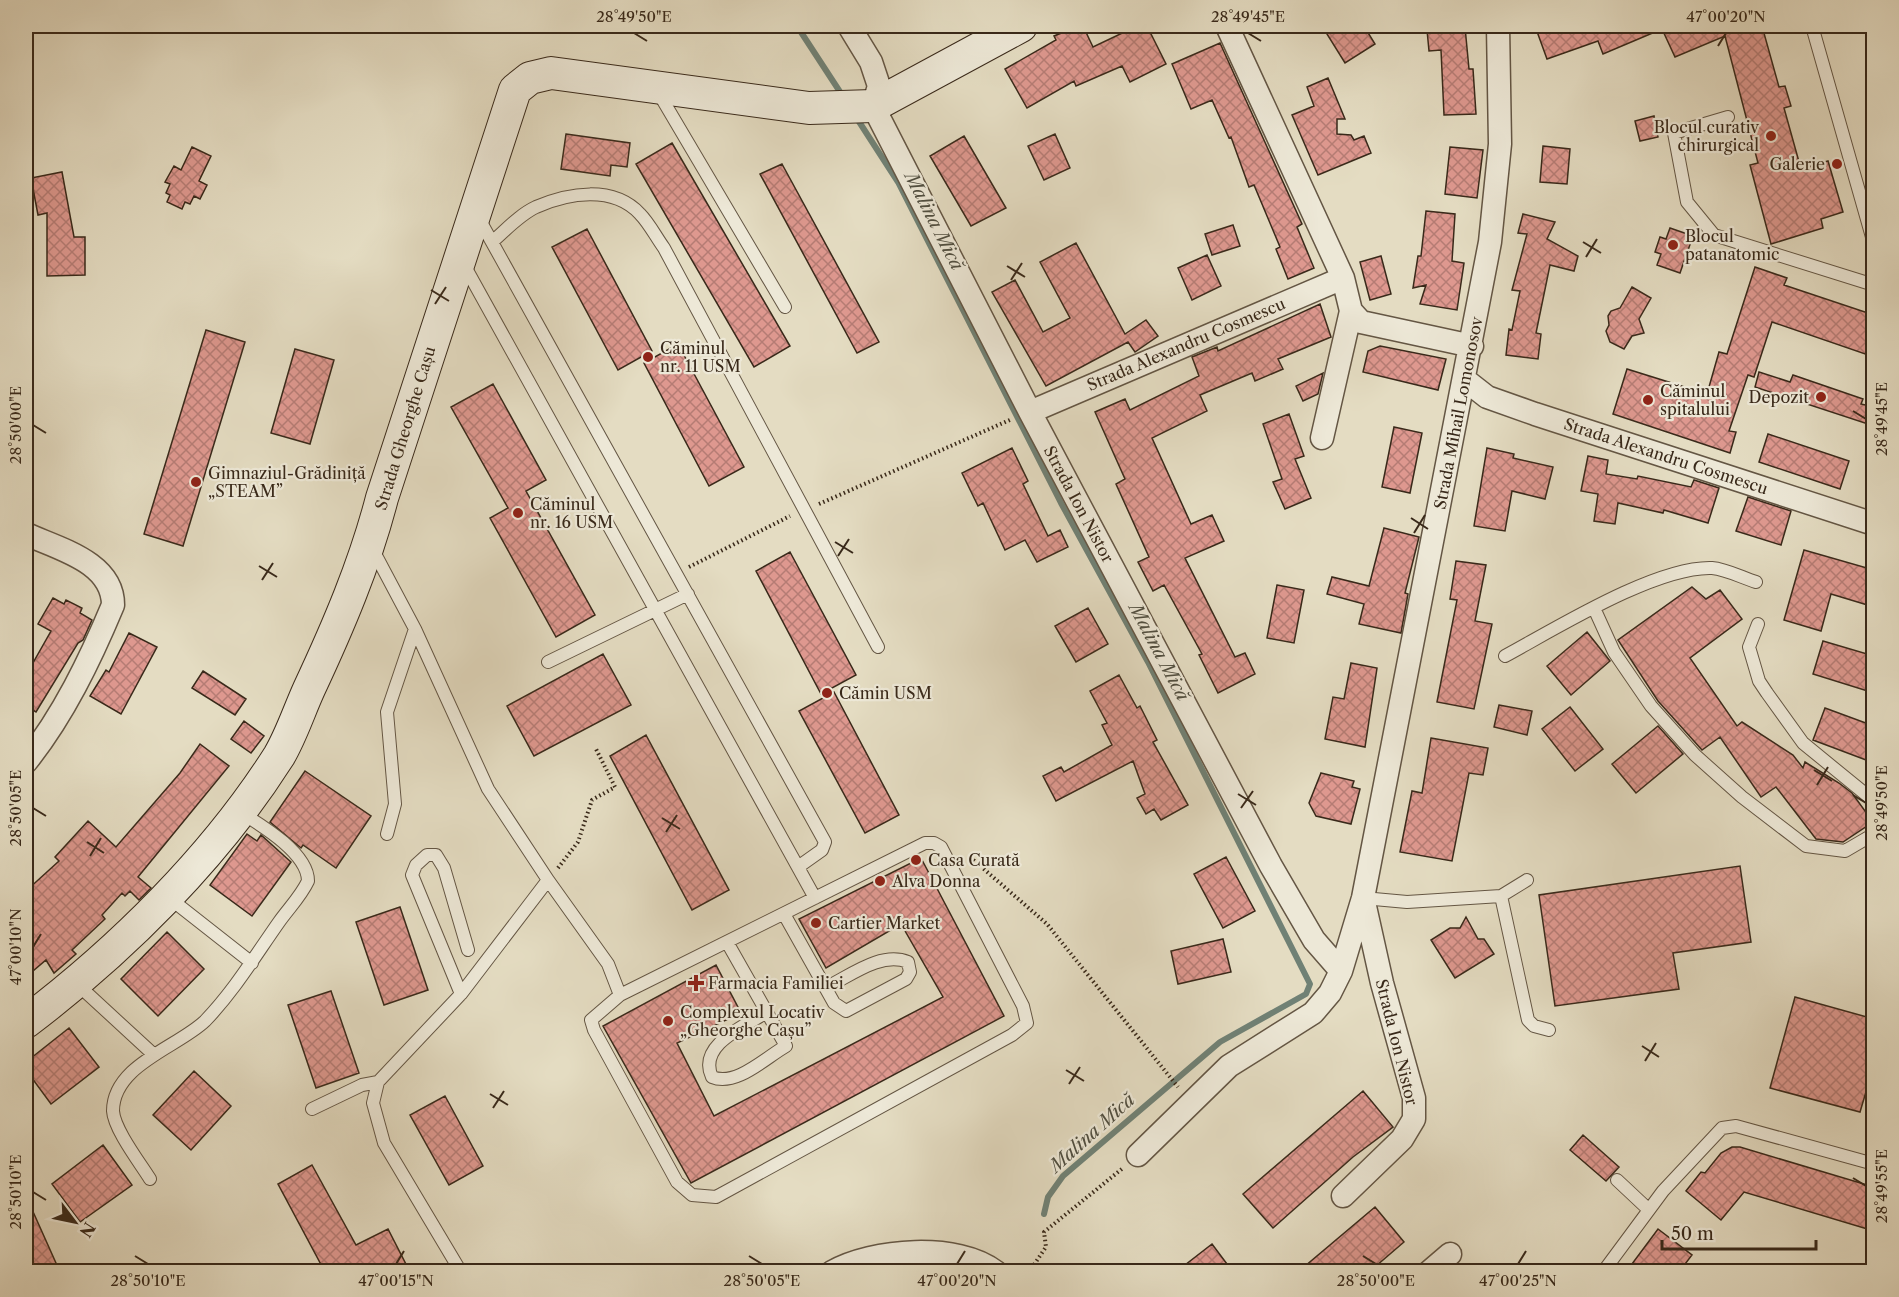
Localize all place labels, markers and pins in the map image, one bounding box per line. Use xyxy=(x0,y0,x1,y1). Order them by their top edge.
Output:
place label: Blocul curativ chirurgical xyxy=(1654,117,1759,155)
marker: Blocul curativ chirurgical xyxy=(1764,129,1778,143)
place label: Galerie xyxy=(1769,154,1825,174)
marker: Galerie xyxy=(1830,157,1844,171)
place label: Blocul patanatomic xyxy=(1685,226,1780,264)
marker: Blocul patanatomic xyxy=(1666,238,1680,252)
place label: Căminul nr. 11 USM xyxy=(660,338,741,376)
marker: Căminul nr. 11 USM xyxy=(641,350,655,364)
place label: Căminul spitalului xyxy=(1660,381,1730,419)
place label: Depozit xyxy=(1749,387,1809,407)
marker: Depozit xyxy=(1814,390,1828,404)
marker: Căminul spitalului xyxy=(1641,393,1655,407)
place label: Gimnaziul-Grădiniță „STEAM” xyxy=(208,463,366,501)
marker: Gimnaziul-Grădiniță „STEAM” xyxy=(189,475,203,489)
place label: Căminul nr. 16 USM xyxy=(530,494,613,532)
marker: Căminul nr. 16 USM xyxy=(511,506,525,520)
place label: Cămin USM xyxy=(839,683,932,703)
marker: Cămin USM xyxy=(820,686,834,700)
place label: Casa Curată xyxy=(928,850,1020,870)
marker: Casa Curată xyxy=(909,853,923,867)
place label: Alva Donna xyxy=(891,871,981,891)
marker: Alva Donna xyxy=(873,874,887,888)
place label: Cartier Market xyxy=(828,913,940,933)
marker: Cartier Market xyxy=(809,916,823,930)
place label: Farmacia Familiei xyxy=(708,973,844,993)
marker: Farmacia Familiei xyxy=(689,976,703,990)
place label: Complexul Locativ „Gheorghe Cașu” xyxy=(680,1002,825,1040)
marker: Complexul Locativ „Gheorghe Cașu” xyxy=(661,1014,675,1028)

